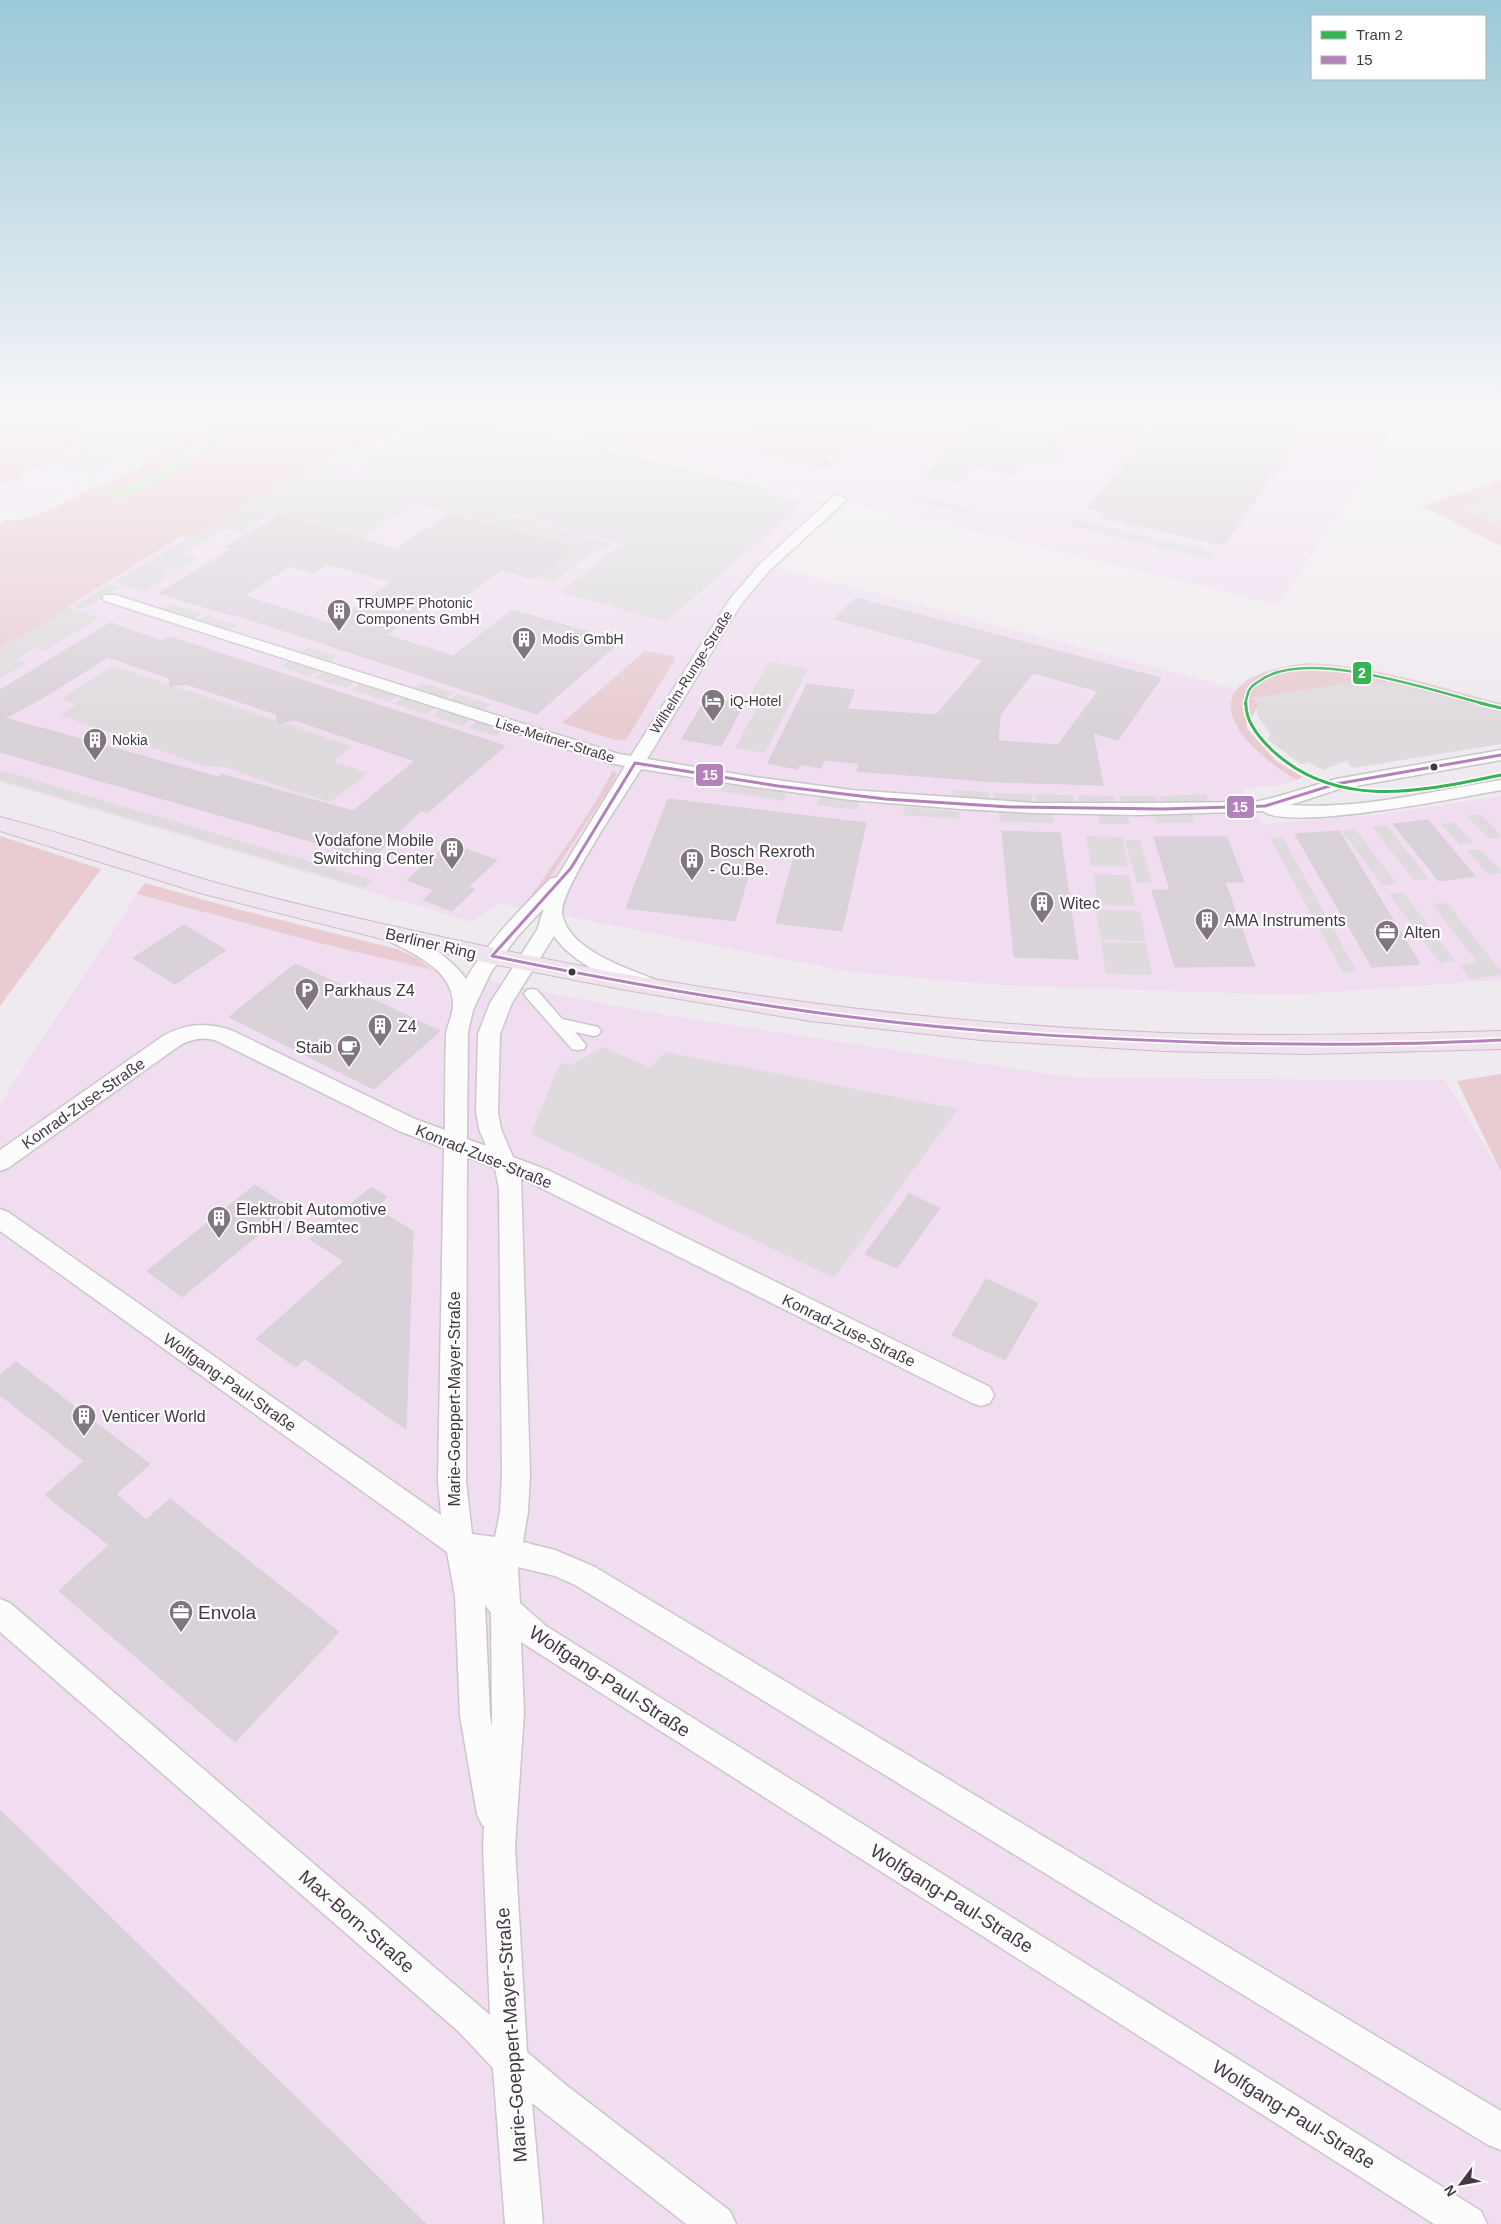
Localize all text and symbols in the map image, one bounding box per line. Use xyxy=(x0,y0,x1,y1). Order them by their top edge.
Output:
legend xyxy=(1311,15,1486,80)
text: Tram 2 xyxy=(1356,26,1403,43)
text: 15 xyxy=(1356,51,1373,68)
place label: TRUMPF Photonic Components GmbH xyxy=(356,595,480,627)
building icon: TRUMPF Photonic Components GmbH xyxy=(326,598,352,632)
street label: Wilhelm-Runge-Straße xyxy=(646,607,736,737)
building icon: Modis GmbH xyxy=(511,626,537,660)
place label: Modis GmbH xyxy=(542,631,624,647)
line badge: 2 xyxy=(1352,661,1372,685)
text: 2 xyxy=(1358,665,1366,681)
hotel icon: iQ-Hotel xyxy=(700,688,726,722)
place label: iQ-Hotel xyxy=(730,693,781,709)
street label: Lise-Meitner-Straße xyxy=(494,714,617,766)
building icon: Nokia xyxy=(82,727,108,761)
place label: Nokia xyxy=(112,732,148,748)
unlabelled marker xyxy=(1429,762,1439,772)
line badge: 15 xyxy=(695,763,724,787)
text: 15 xyxy=(702,767,718,783)
line badge: 15 xyxy=(1226,795,1255,819)
text: 15 xyxy=(1232,799,1248,815)
place label: Vodafone Mobile Switching Center xyxy=(313,832,435,867)
building icon: Vodafone Mobile Switching Center xyxy=(439,836,465,870)
place label: Bosch Rexroth - Cu.Be. xyxy=(710,843,815,878)
building icon: Bosch Rexroth - Cu.Be. xyxy=(679,847,705,881)
building icon: Witec xyxy=(1029,890,1055,924)
place label: Witec xyxy=(1060,895,1100,912)
building icon: AMA Instruments xyxy=(1194,907,1220,941)
place label: AMA Instruments xyxy=(1224,912,1346,929)
office icon: Alten xyxy=(1374,919,1400,953)
place label: Alten xyxy=(1404,924,1440,941)
street label: Berliner Ring xyxy=(384,925,478,962)
unlabelled marker xyxy=(567,967,577,977)
parking icon: Parkhaus Z4 xyxy=(294,977,320,1011)
place label: Parkhaus Z4 xyxy=(324,982,415,999)
building icon: Z4 xyxy=(367,1013,393,1047)
place label: Z4 xyxy=(398,1018,417,1035)
cafe icon: Staib xyxy=(336,1034,362,1068)
place label: Staib xyxy=(296,1039,332,1056)
street label: Konrad-Zuse-Straße xyxy=(19,1055,148,1152)
street label: Konrad-Zuse-Straße xyxy=(413,1121,555,1192)
place label: Elektrobit Automotive GmbH / Beamtec xyxy=(236,1201,386,1236)
building icon: Elektrobit Automotive GmbH / Beamtec xyxy=(206,1205,232,1239)
street label: Marie-Goeppert-Mayer-Straße xyxy=(446,1291,463,1507)
street label: Konrad-Zuse-Straße xyxy=(780,1291,918,1370)
street label: Wolfgang-Paul-Straße xyxy=(160,1330,299,1435)
building icon: Venticer World xyxy=(71,1403,97,1437)
place label: Venticer World xyxy=(102,1408,206,1425)
office icon: Envola xyxy=(168,1599,194,1633)
place label: Envola xyxy=(198,1602,257,1623)
street label: Wolfgang-Paul-Straße xyxy=(525,1622,694,1741)
street label: Wolfgang-Paul-Straße xyxy=(867,1840,1037,1957)
street label: Max-Born-Straße xyxy=(295,1866,419,1977)
street label: Marie-Goeppert-Mayer-Straße xyxy=(492,1907,531,2163)
street label: Wolfgang-Paul-Straße xyxy=(1209,2056,1379,2173)
north arrow xyxy=(1436,2159,1486,2209)
text: N xyxy=(1441,2182,1459,2199)

